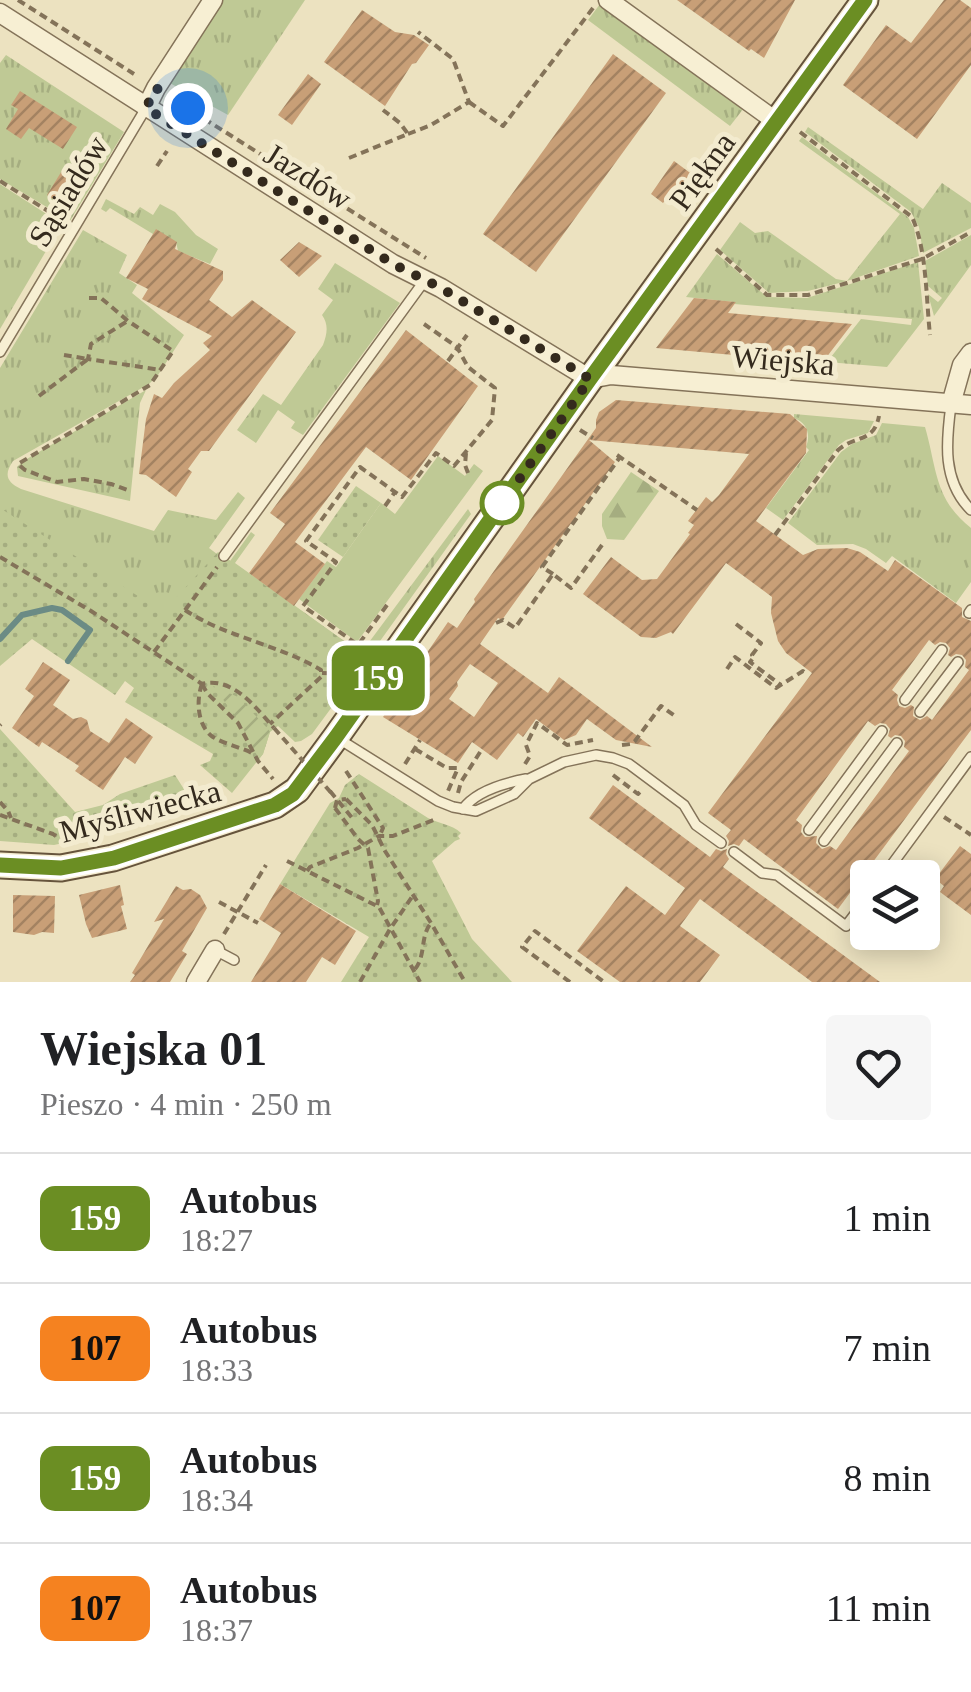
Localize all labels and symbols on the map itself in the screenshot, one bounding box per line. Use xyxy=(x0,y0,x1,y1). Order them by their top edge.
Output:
your location xyxy=(163,83,213,133)
street label: Piękna xyxy=(662,125,742,217)
street label: Sąsiadów xyxy=(21,129,115,253)
street label: Jazdów xyxy=(258,135,358,217)
street label: Wiejska xyxy=(730,338,836,382)
unlabelled marker xyxy=(481,482,523,524)
line badge: 159 xyxy=(320,646,436,710)
street label: Myśliwiecka xyxy=(56,772,224,850)

